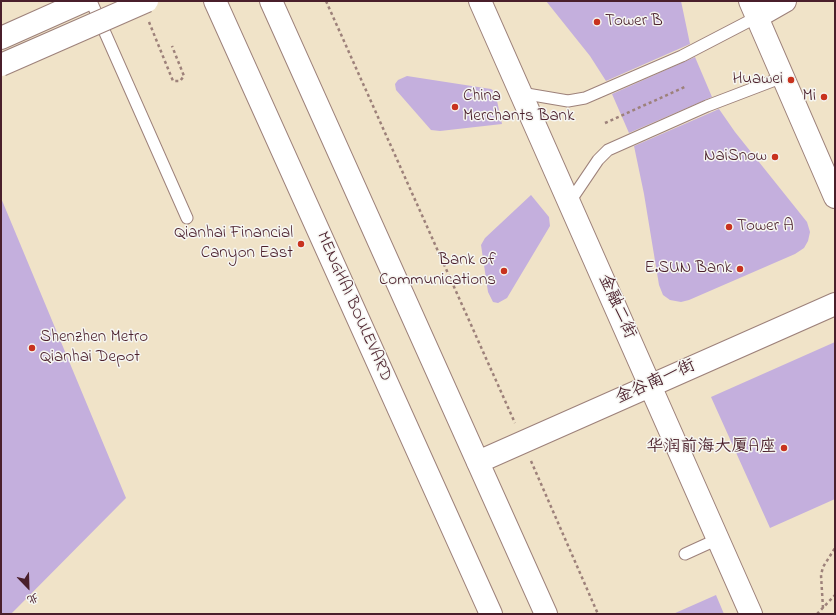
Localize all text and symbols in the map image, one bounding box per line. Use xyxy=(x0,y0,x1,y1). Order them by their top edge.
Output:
place label: Tower B xyxy=(605,12,663,32)
marker: Tower B xyxy=(592,17,602,27)
place label: Huawei xyxy=(732,70,783,90)
marker: Huawei xyxy=(786,75,796,85)
place label: China Merchants Bank xyxy=(463,87,574,127)
place label: Mi xyxy=(803,87,816,107)
marker: Mi xyxy=(819,92,829,102)
marker: China Merchants Bank xyxy=(450,102,460,112)
place label: NaiSnow xyxy=(704,147,767,167)
marker: NaiSnow xyxy=(770,152,780,162)
place label: Tower A xyxy=(737,217,794,237)
marker: Tower A xyxy=(724,222,734,232)
place label: Qianhai Financial Canyon East xyxy=(174,224,293,264)
street label: MENGHAI BOULEVARD xyxy=(311,229,395,385)
marker: Qianhai Financial Canyon East xyxy=(296,239,306,249)
place label: Bank of Communications xyxy=(379,251,496,291)
place label: E.SUN Bank xyxy=(644,259,732,279)
marker: E.SUN Bank xyxy=(735,264,745,274)
marker: Bank of Communications xyxy=(499,266,509,276)
street label: 金融二街 xyxy=(593,272,639,342)
place label: Shenzhen Metro Qianhai Depot xyxy=(40,328,148,368)
marker: Shenzhen Metro Qianhai Depot xyxy=(27,343,37,353)
street label: 金谷南一街 xyxy=(613,356,699,410)
place label: 华润前海大厦A座 xyxy=(647,438,776,458)
marker: 华润前海大厦A座 xyxy=(779,443,789,453)
north arrow xyxy=(8,567,48,607)
text: 北 xyxy=(25,589,41,608)

